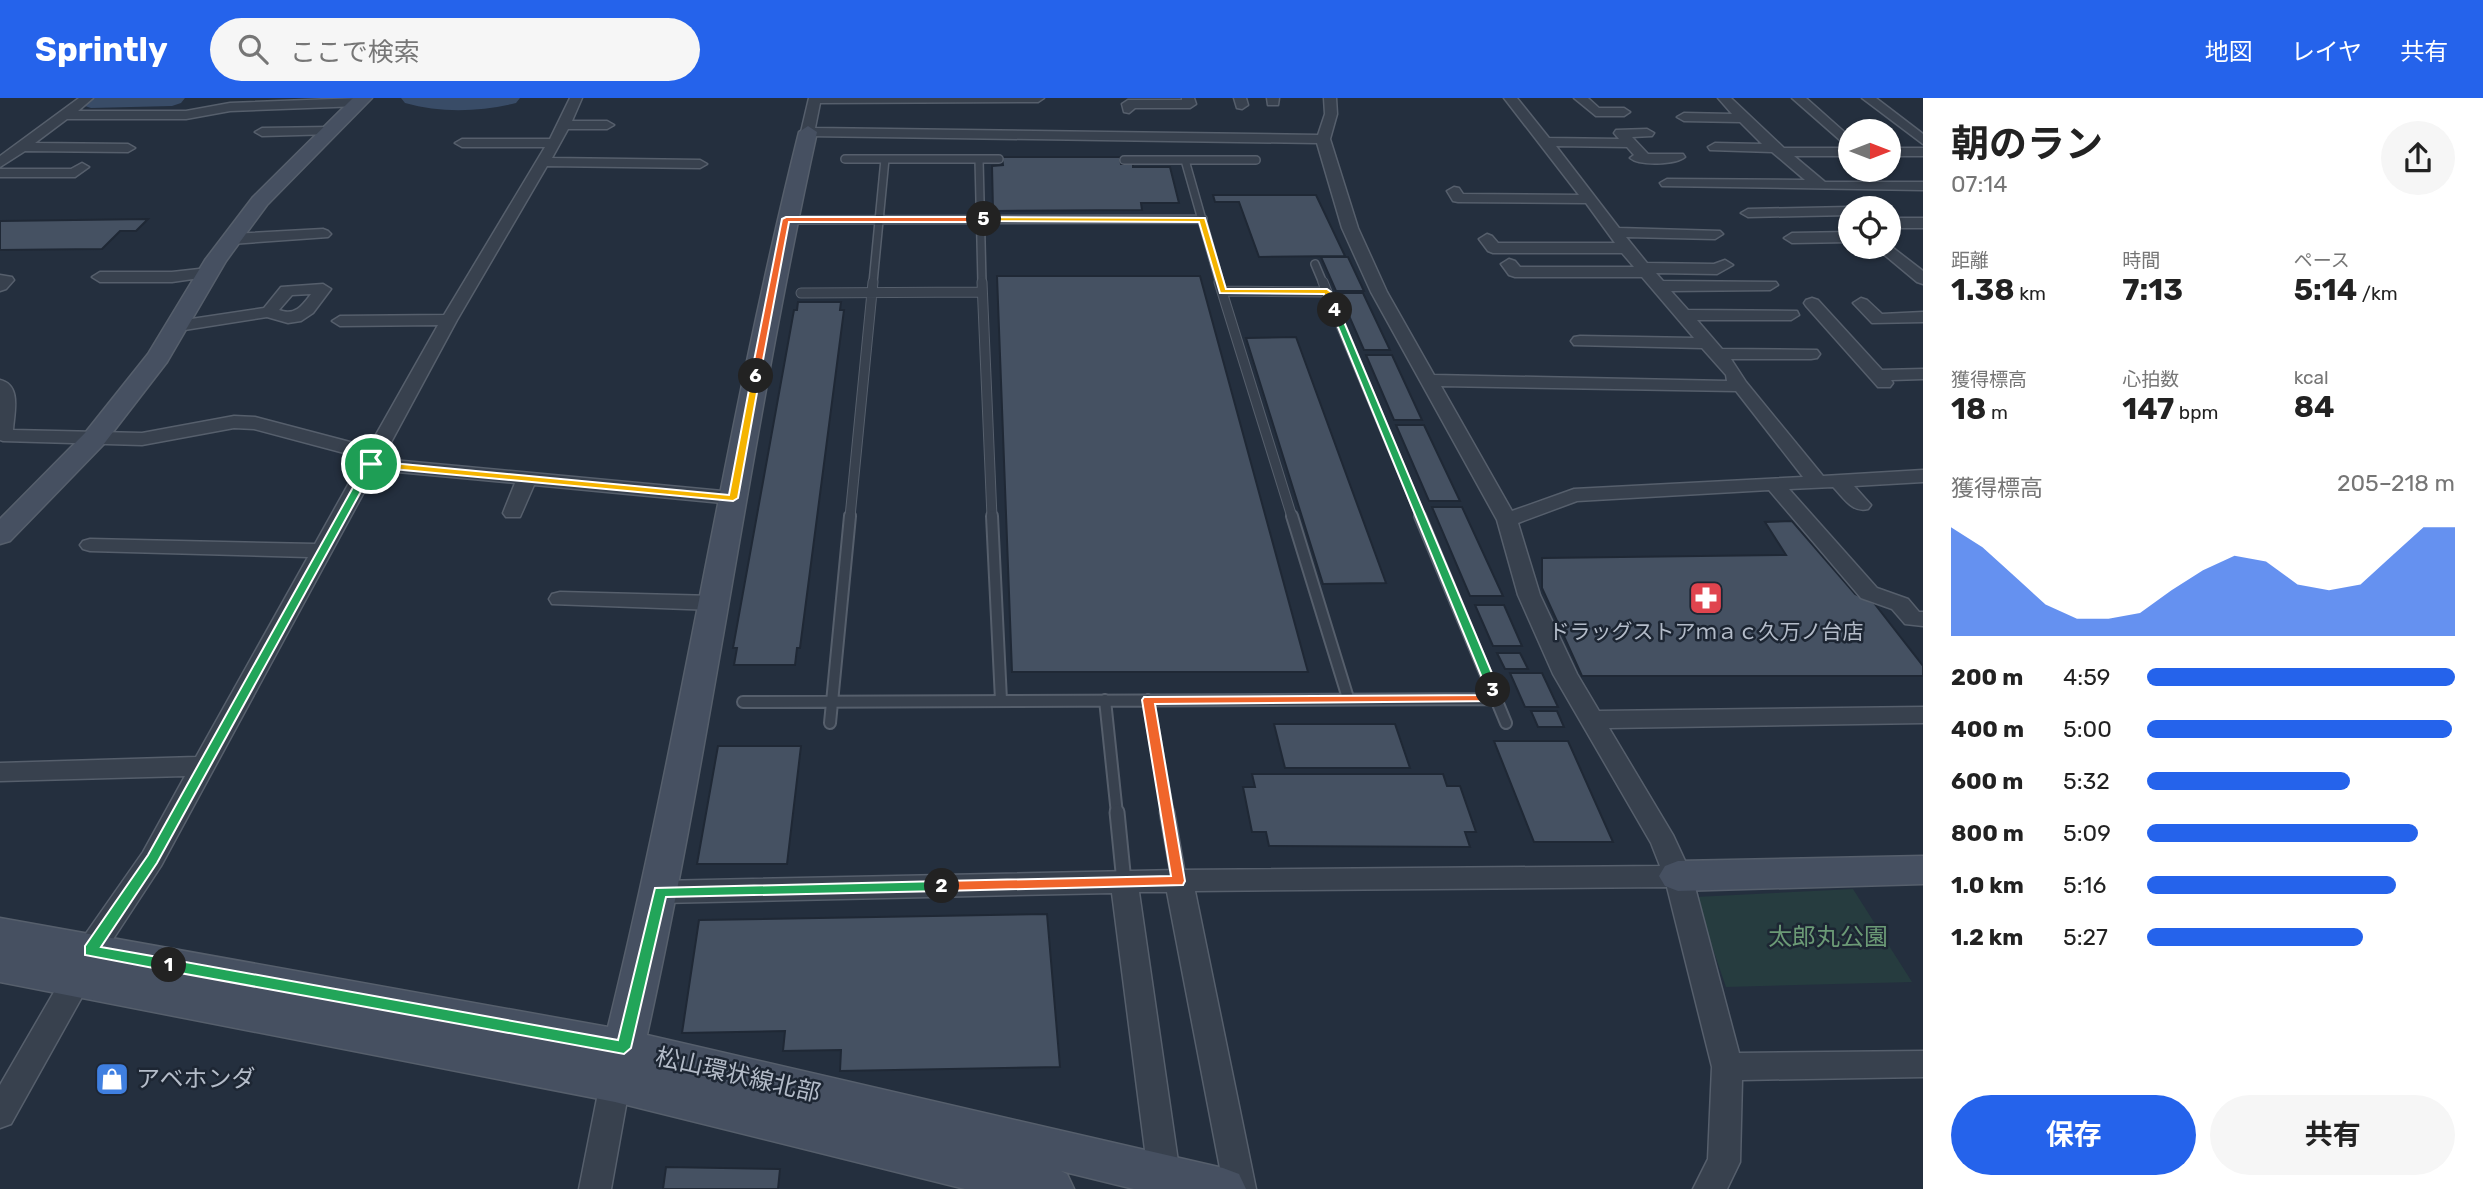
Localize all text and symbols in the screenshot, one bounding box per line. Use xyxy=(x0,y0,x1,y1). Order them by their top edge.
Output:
search box xyxy=(210,18,700,81)
text: Sprintly xyxy=(35,30,168,69)
icon: search xyxy=(234,30,272,68)
text: ここで検索 xyxy=(290,37,420,68)
text: 地図 xyxy=(2205,38,2253,66)
text: レイヤ xyxy=(2291,38,2362,66)
text: 共有 xyxy=(2400,38,2448,66)
north arrow xyxy=(1838,119,1900,182)
map controls xyxy=(1838,119,1901,259)
text: 朝のラン xyxy=(1951,121,2103,167)
button: share xyxy=(2381,121,2455,195)
text: 07:14 xyxy=(1951,170,2007,198)
button: locate xyxy=(1838,196,1901,259)
pin: 5 xyxy=(967,202,1002,236)
text: 5 xyxy=(977,207,990,230)
text: 距離 xyxy=(1951,249,1989,272)
text: 時間 xyxy=(2122,249,2160,272)
text: ペース xyxy=(2294,249,2350,272)
text: 1.38 xyxy=(1951,272,2015,308)
text: 7:13 xyxy=(2122,272,2183,308)
text: 5:14 xyxy=(2294,272,2357,308)
text: km xyxy=(2015,282,2046,305)
text: /km xyxy=(2357,282,2398,305)
pin: 4 xyxy=(1318,292,1352,328)
text: 4 xyxy=(1328,298,1341,321)
pin: 6 xyxy=(738,358,774,394)
text: 6 xyxy=(749,364,762,387)
text: kcal xyxy=(2294,366,2329,389)
text: 獲得標高 xyxy=(1951,368,2027,391)
text: 心拍数 xyxy=(2122,368,2179,391)
text: 84 xyxy=(2294,389,2334,425)
text: 18 xyxy=(1951,391,1986,427)
text: 147 xyxy=(2122,391,2174,427)
text: m xyxy=(1986,401,2008,424)
text: bpm xyxy=(2174,401,2218,424)
pin xyxy=(341,434,401,494)
icon: arrive xyxy=(352,445,390,483)
text: 205–218 m xyxy=(2337,469,2455,497)
text: 獲得標高 xyxy=(1951,474,2043,502)
pharmacy icon: ドラッグストアｍａｃ久万ノ台店 xyxy=(1687,579,1725,617)
place label: ドラッグストアｍａｃ久万ノ台店 xyxy=(1549,619,1864,644)
text: 200 m xyxy=(1951,663,2023,691)
text: 4:59 xyxy=(2063,663,2110,691)
pin: 3 xyxy=(1476,672,1510,708)
text: 3 xyxy=(1486,678,1499,701)
text: 400 m xyxy=(1951,715,2024,743)
text: 5:00 xyxy=(2063,715,2112,743)
text: 600 m xyxy=(1951,767,2023,795)
text: 5:32 xyxy=(2063,767,2110,795)
text: 800 m xyxy=(1951,819,2024,847)
text: 5:09 xyxy=(2063,819,2111,847)
pin: 2 xyxy=(925,868,960,904)
text: 1.0 km xyxy=(1951,871,2024,899)
text: 5:16 xyxy=(2063,871,2106,899)
text: 2 xyxy=(935,874,948,897)
park label: 太郎丸公園 xyxy=(1768,923,1888,951)
text: 1.2 km xyxy=(1951,923,2023,951)
text: 5:27 xyxy=(2063,923,2108,951)
pin: 1 xyxy=(152,948,186,982)
text: 1 xyxy=(164,953,173,976)
street label: 松山環状線北部 xyxy=(653,1042,823,1108)
shop icon: アベホンダ xyxy=(93,1060,131,1098)
place label: アベホンダ xyxy=(136,1065,256,1093)
button: 保存 xyxy=(1951,1095,2196,1175)
button: 共有 xyxy=(2210,1095,2455,1175)

